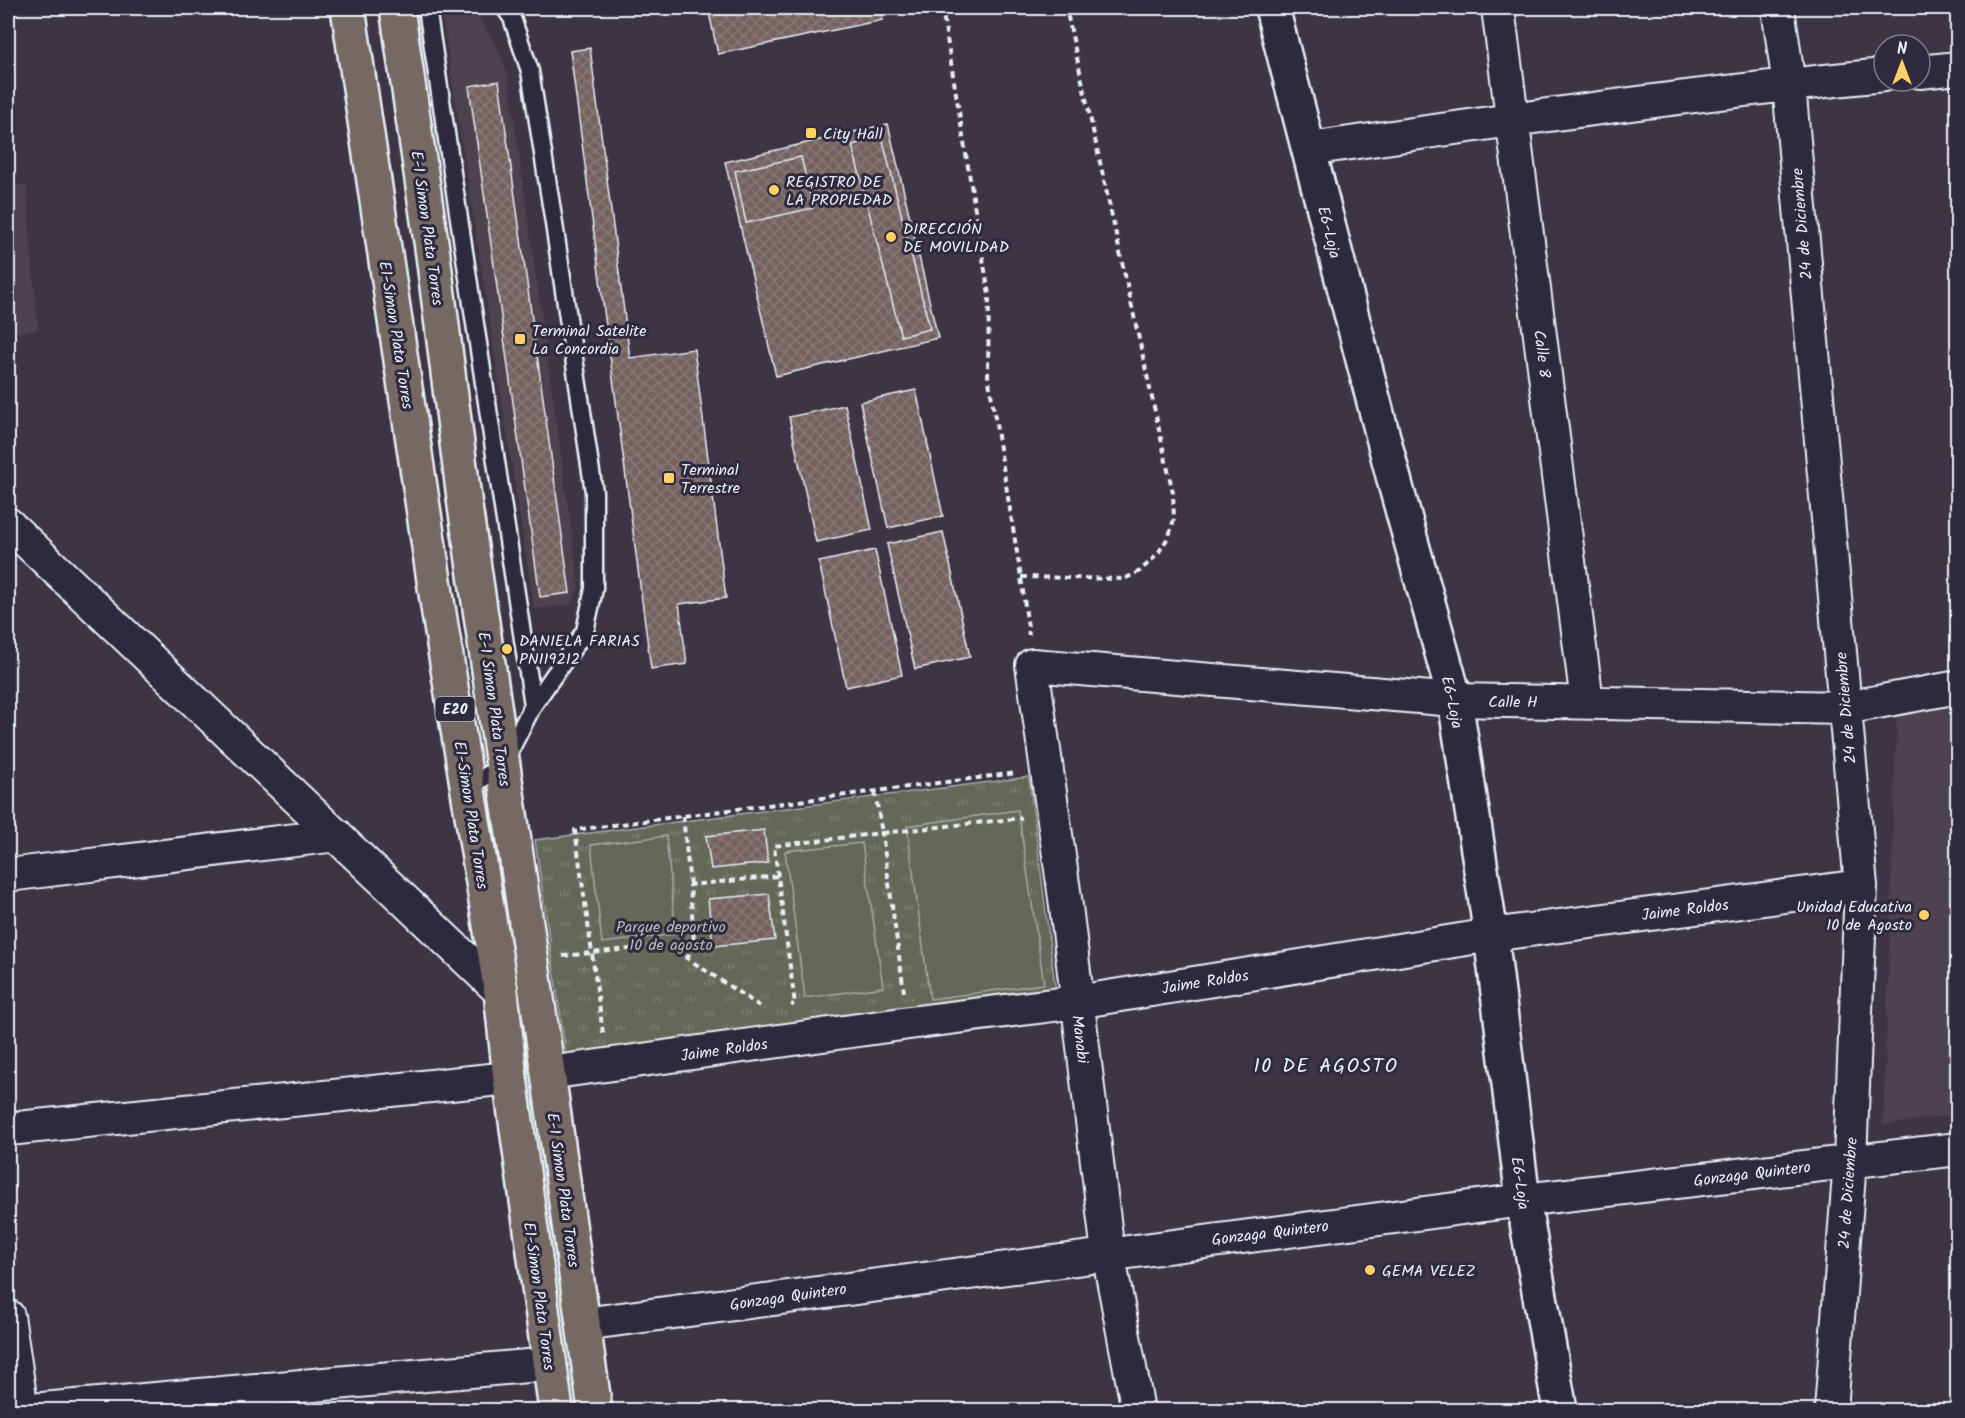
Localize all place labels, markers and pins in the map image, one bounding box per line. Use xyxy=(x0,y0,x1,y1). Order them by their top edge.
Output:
place label: City Hall xyxy=(823,122,883,147)
marker: City Hall xyxy=(804,126,818,140)
place label: REGISTRO DE LA PROPIEDAD xyxy=(786,170,892,213)
marker: REGISTRO DE LA PROPIEDAD xyxy=(767,183,781,197)
place label: DIRECCIÓN DE MOVILIDAD xyxy=(903,217,1009,260)
marker: DIRECCIÓN DE MOVILIDAD xyxy=(884,230,898,244)
place label: Terminal Satelite La Concordia xyxy=(532,319,646,362)
marker: Terminal Satelite La Concordia xyxy=(513,332,527,346)
place label: Terminal Terrestre xyxy=(681,458,740,501)
marker: Terminal Terrestre xyxy=(662,471,676,485)
place label: DANIELA FARIAS PN119212 xyxy=(519,629,640,672)
marker: DANIELA FARIAS PN119212 xyxy=(500,642,514,656)
place label: Unidad Educativa 10 de Agosto xyxy=(1796,895,1912,938)
marker: Unidad Educativa 10 de Agosto xyxy=(1917,908,1931,922)
place label: GEMA VELEZ xyxy=(1382,1259,1476,1284)
marker: GEMA VELEZ xyxy=(1363,1263,1377,1277)

